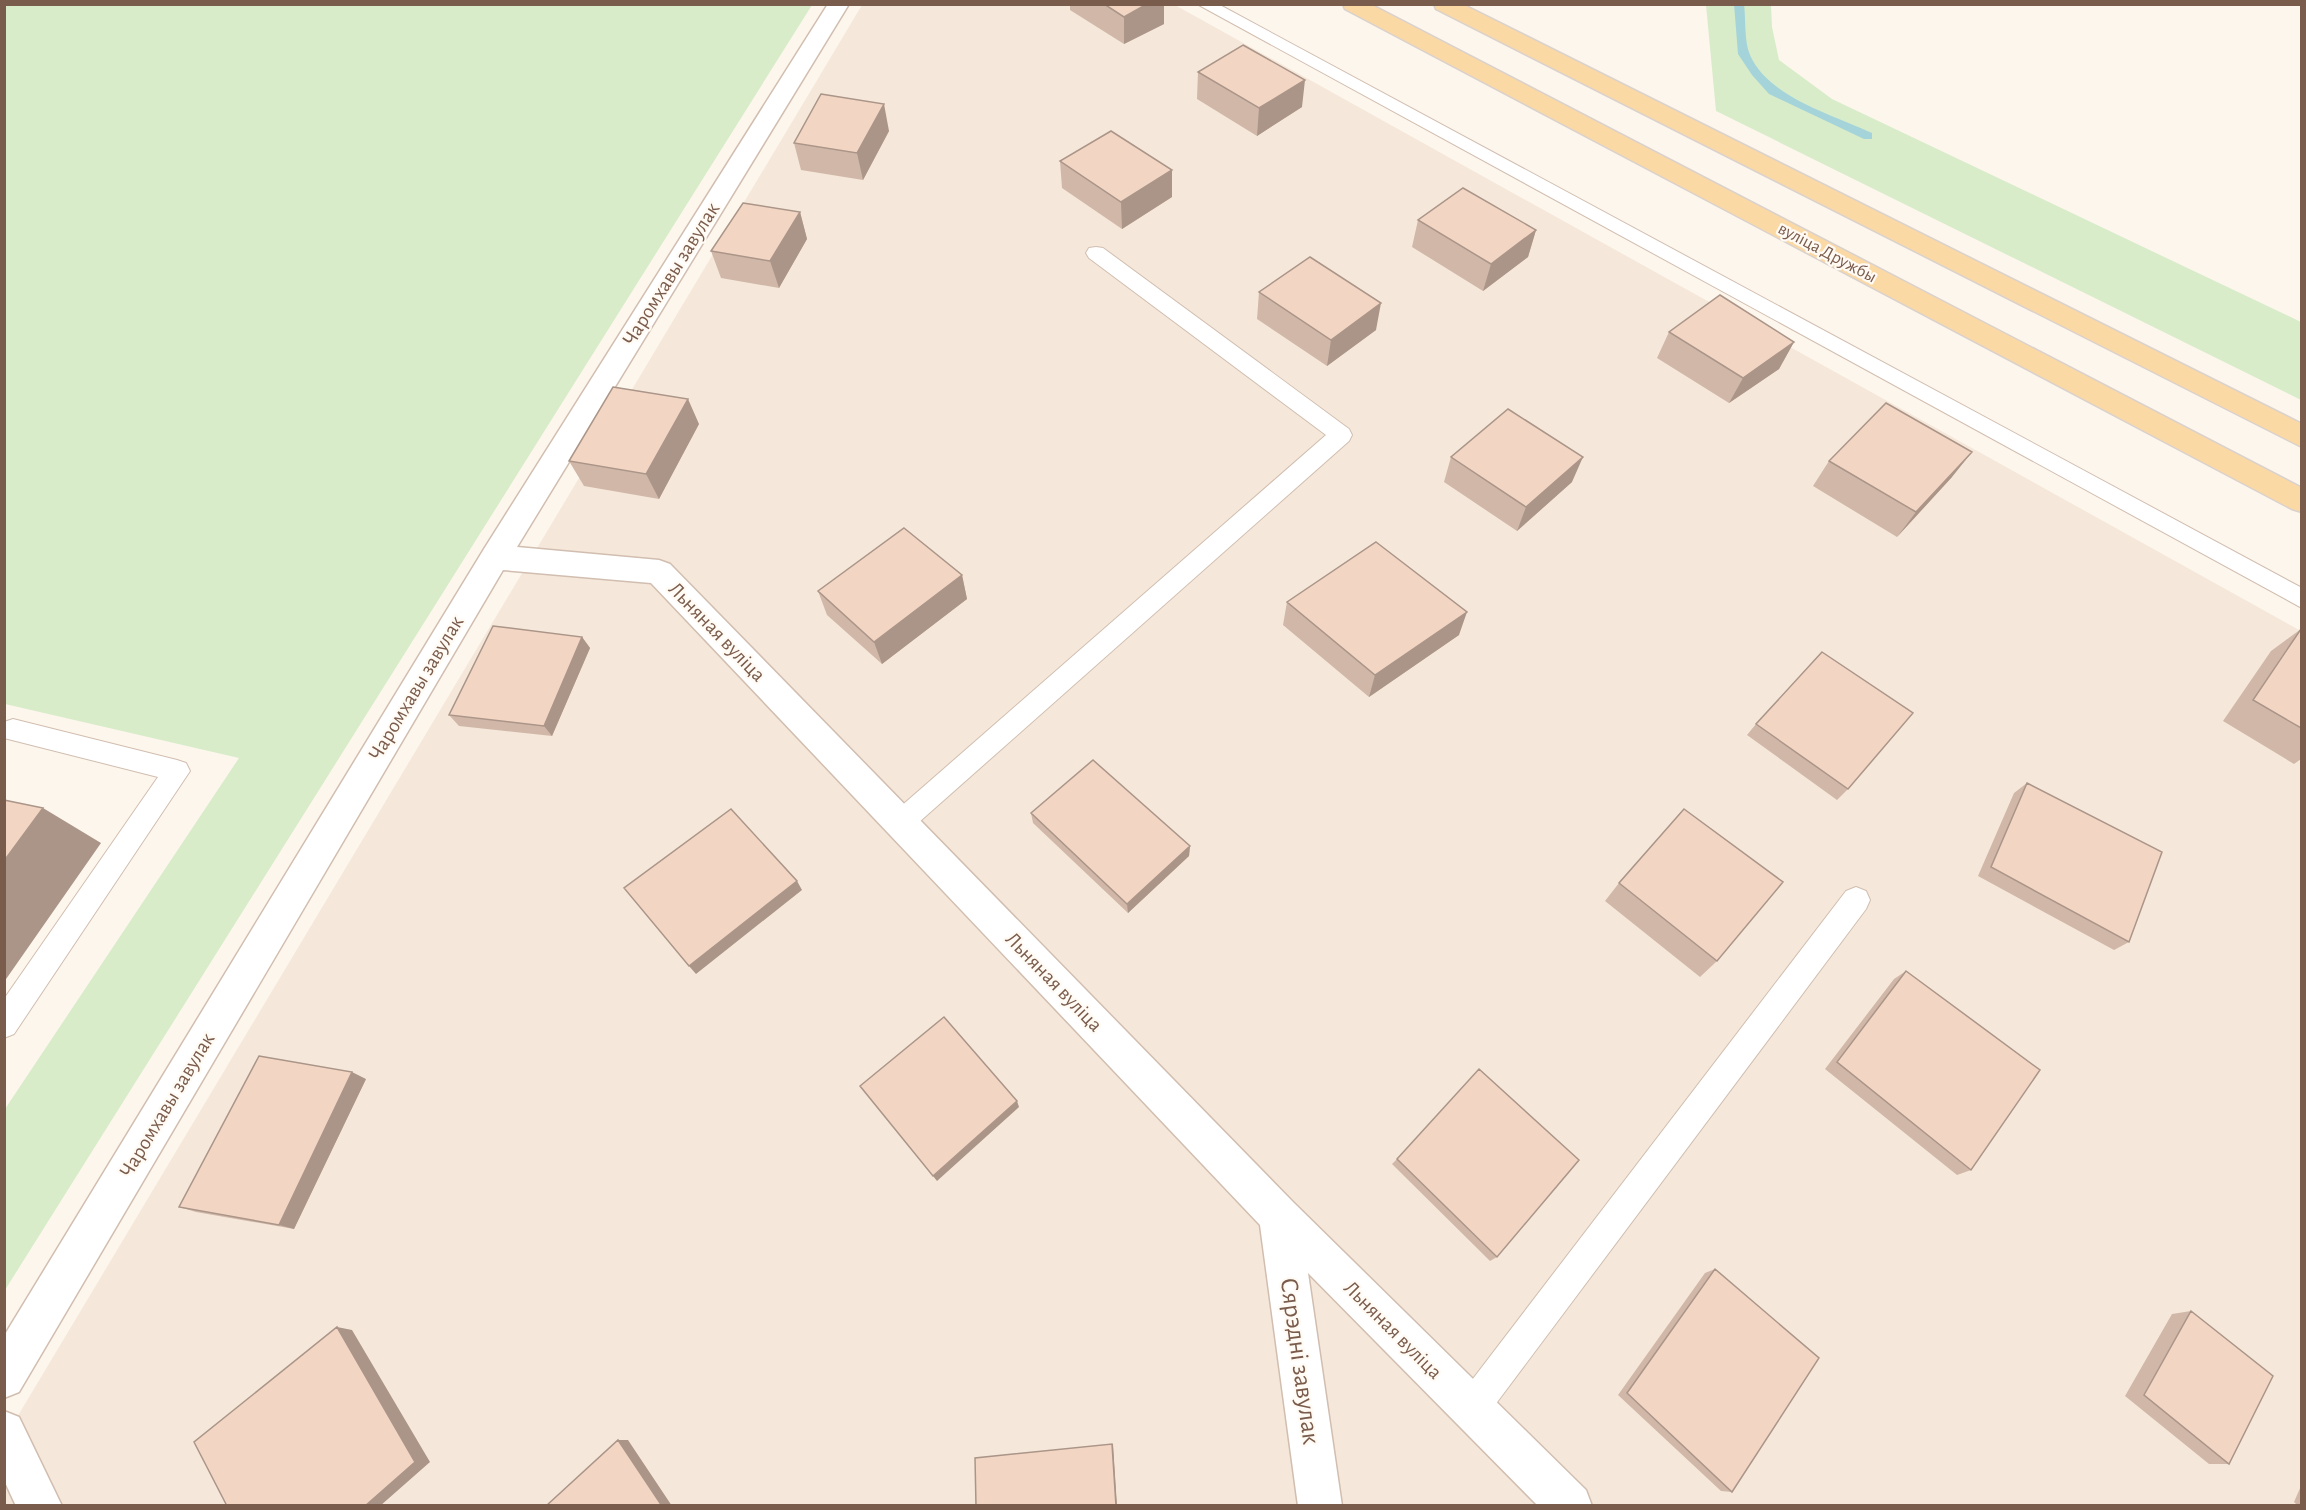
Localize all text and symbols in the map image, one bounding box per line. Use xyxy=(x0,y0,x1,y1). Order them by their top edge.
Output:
street label: Чаромхавы завулак xyxy=(619,199,724,349)
street label: вуліца Дружбы xyxy=(1775,219,1880,286)
street label: Льняная вуліца xyxy=(665,578,770,686)
street label: Чаромхавы завулак xyxy=(365,612,467,764)
street label: Льняная вуліца xyxy=(1002,928,1107,1036)
street label: Чаромхавы завулак xyxy=(116,1029,218,1181)
street label: Сярэдні завулак xyxy=(1275,1276,1325,1446)
street label: Льняная вуліца xyxy=(1340,1277,1446,1383)

